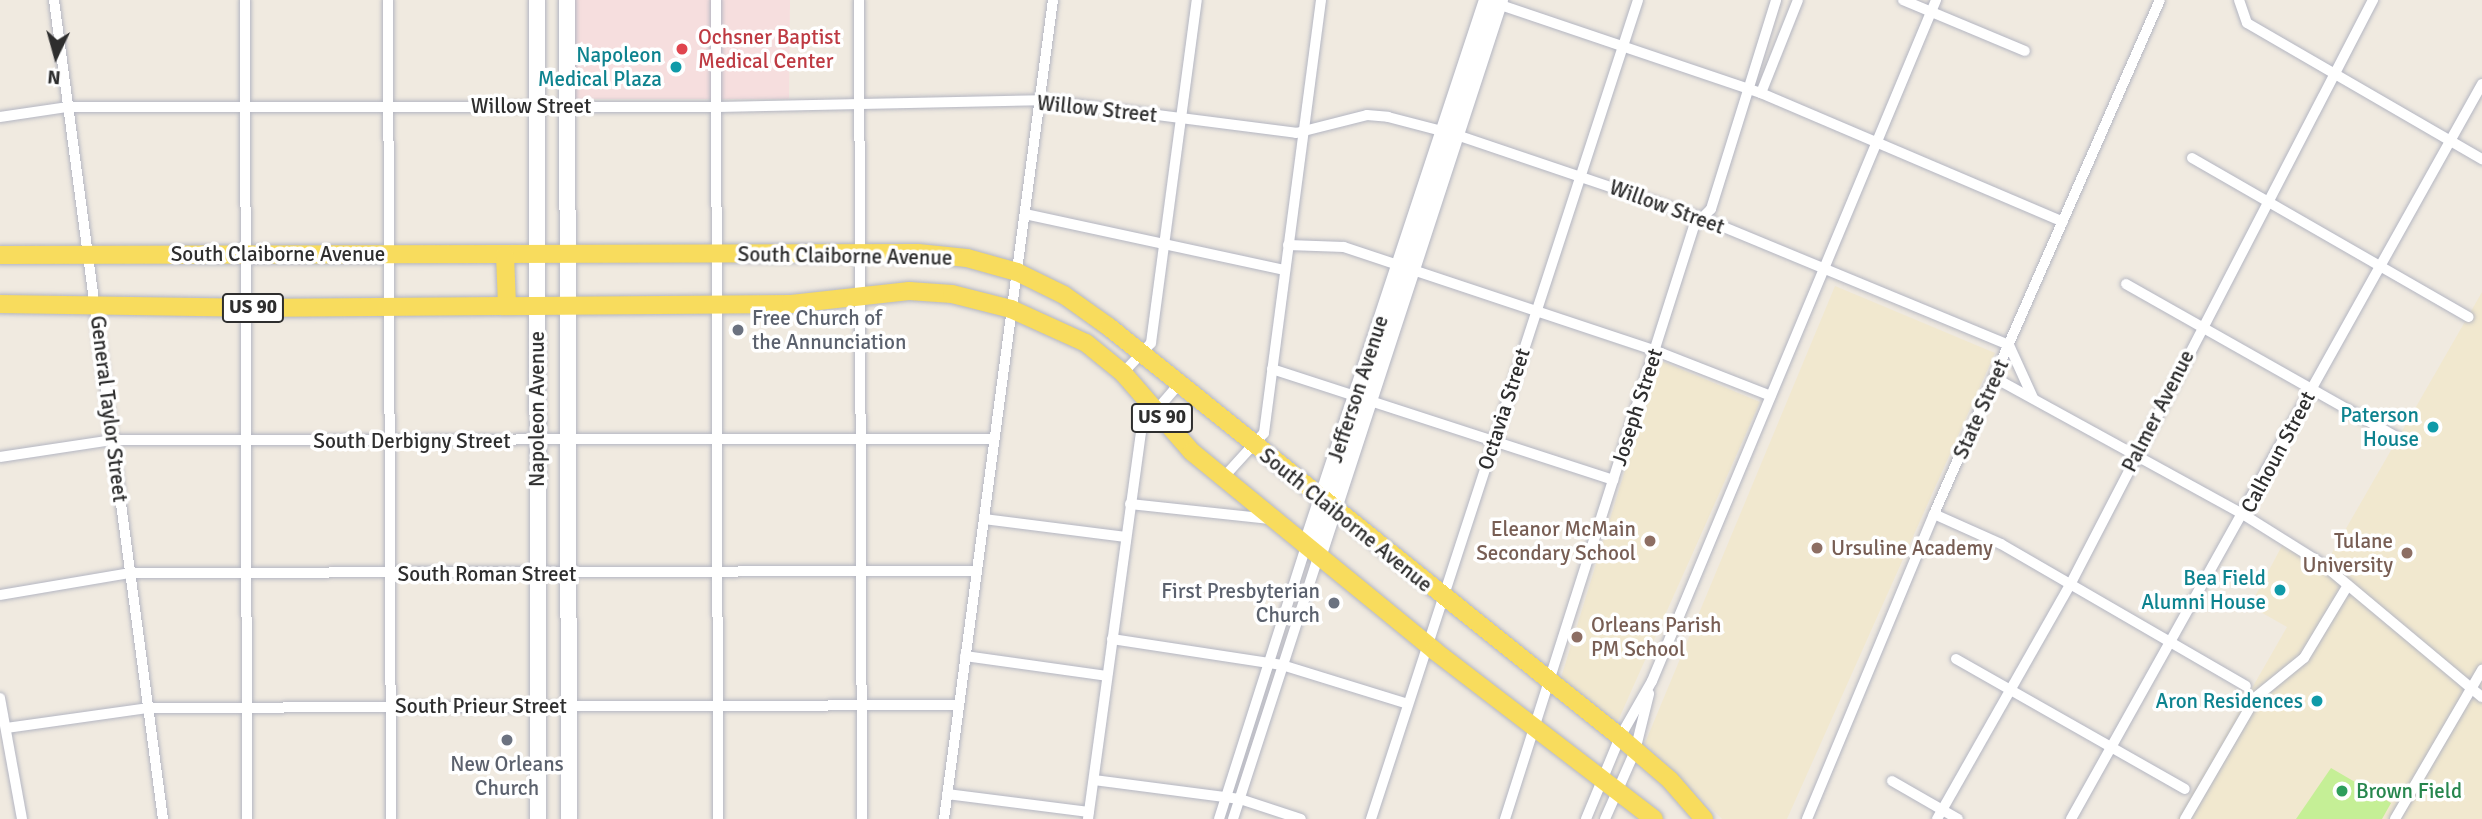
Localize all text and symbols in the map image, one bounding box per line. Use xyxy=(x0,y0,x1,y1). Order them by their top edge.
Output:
north arrow xyxy=(21,21,91,91)
place label: Ochsner Baptist Medical Center xyxy=(698,24,841,74)
marker: Ochsner Baptist Medical Center xyxy=(672,39,692,59)
place label: Napoleon Medical Plaza xyxy=(538,42,662,92)
marker: Napoleon Medical Plaza xyxy=(668,59,684,75)
text: N xyxy=(47,64,62,89)
street label: Willow Street xyxy=(1036,90,1158,128)
street label: Willow Street xyxy=(471,93,591,119)
street label: Willow Street xyxy=(1606,175,1728,239)
street label: South Claiborne Avenue xyxy=(171,241,385,267)
street label: South Claiborne Avenue xyxy=(737,242,953,270)
road number: US 90 xyxy=(222,292,284,324)
place label: Free Church of the Annunciation xyxy=(752,305,906,355)
street label: Jefferson Avenue xyxy=(1322,312,1394,466)
street label: General Taylor Street xyxy=(85,314,133,504)
marker: Free Church of the Annunciation xyxy=(730,322,746,338)
street label: Napoleon Avenue xyxy=(524,331,550,487)
street label: Octavia Street xyxy=(1472,345,1536,473)
street label: Joseph Street xyxy=(1606,345,1668,469)
street label: Palmer Avenue xyxy=(2116,346,2200,476)
street label: State Street xyxy=(1948,355,2014,463)
street label: Calhoun Street xyxy=(2235,387,2321,517)
road number: US 90 xyxy=(1130,402,1194,434)
place label: Paterson House xyxy=(2340,402,2419,452)
marker: Paterson House xyxy=(2425,419,2441,435)
street label: South Derbigny Street xyxy=(313,428,511,454)
street label: South Claiborne Avenue xyxy=(1255,443,1437,597)
place label: Eleanor McMain Secondary School xyxy=(1476,516,1636,566)
place label: Tulane University xyxy=(2302,528,2393,578)
marker: Eleanor McMain Secondary School xyxy=(1642,533,1658,549)
place label: Ursuline Academy xyxy=(1831,535,1993,561)
marker: Ursuline Academy xyxy=(1809,540,1825,556)
marker: Tulane University xyxy=(2399,545,2415,561)
street label: South Roman Street xyxy=(398,561,576,587)
place label: Bea Field Alumni House xyxy=(2141,565,2266,615)
place label: First Presbyterian Church xyxy=(1161,578,1320,628)
marker: Bea Field Alumni House xyxy=(2272,582,2288,598)
marker: First Presbyterian Church xyxy=(1326,595,1342,611)
place label: Orleans Parish PM School xyxy=(1591,612,1721,662)
marker: Orleans Parish PM School xyxy=(1569,629,1585,645)
place label: Aron Residences xyxy=(2156,688,2303,714)
street label: South Prieur Street xyxy=(395,693,567,719)
marker: Aron Residences xyxy=(2309,693,2325,709)
marker: New Orleans Church xyxy=(499,732,515,748)
place label: New Orleans Church xyxy=(450,751,564,801)
place label: Brown Field xyxy=(2356,778,2462,804)
marker: Brown Field xyxy=(2334,783,2350,799)

